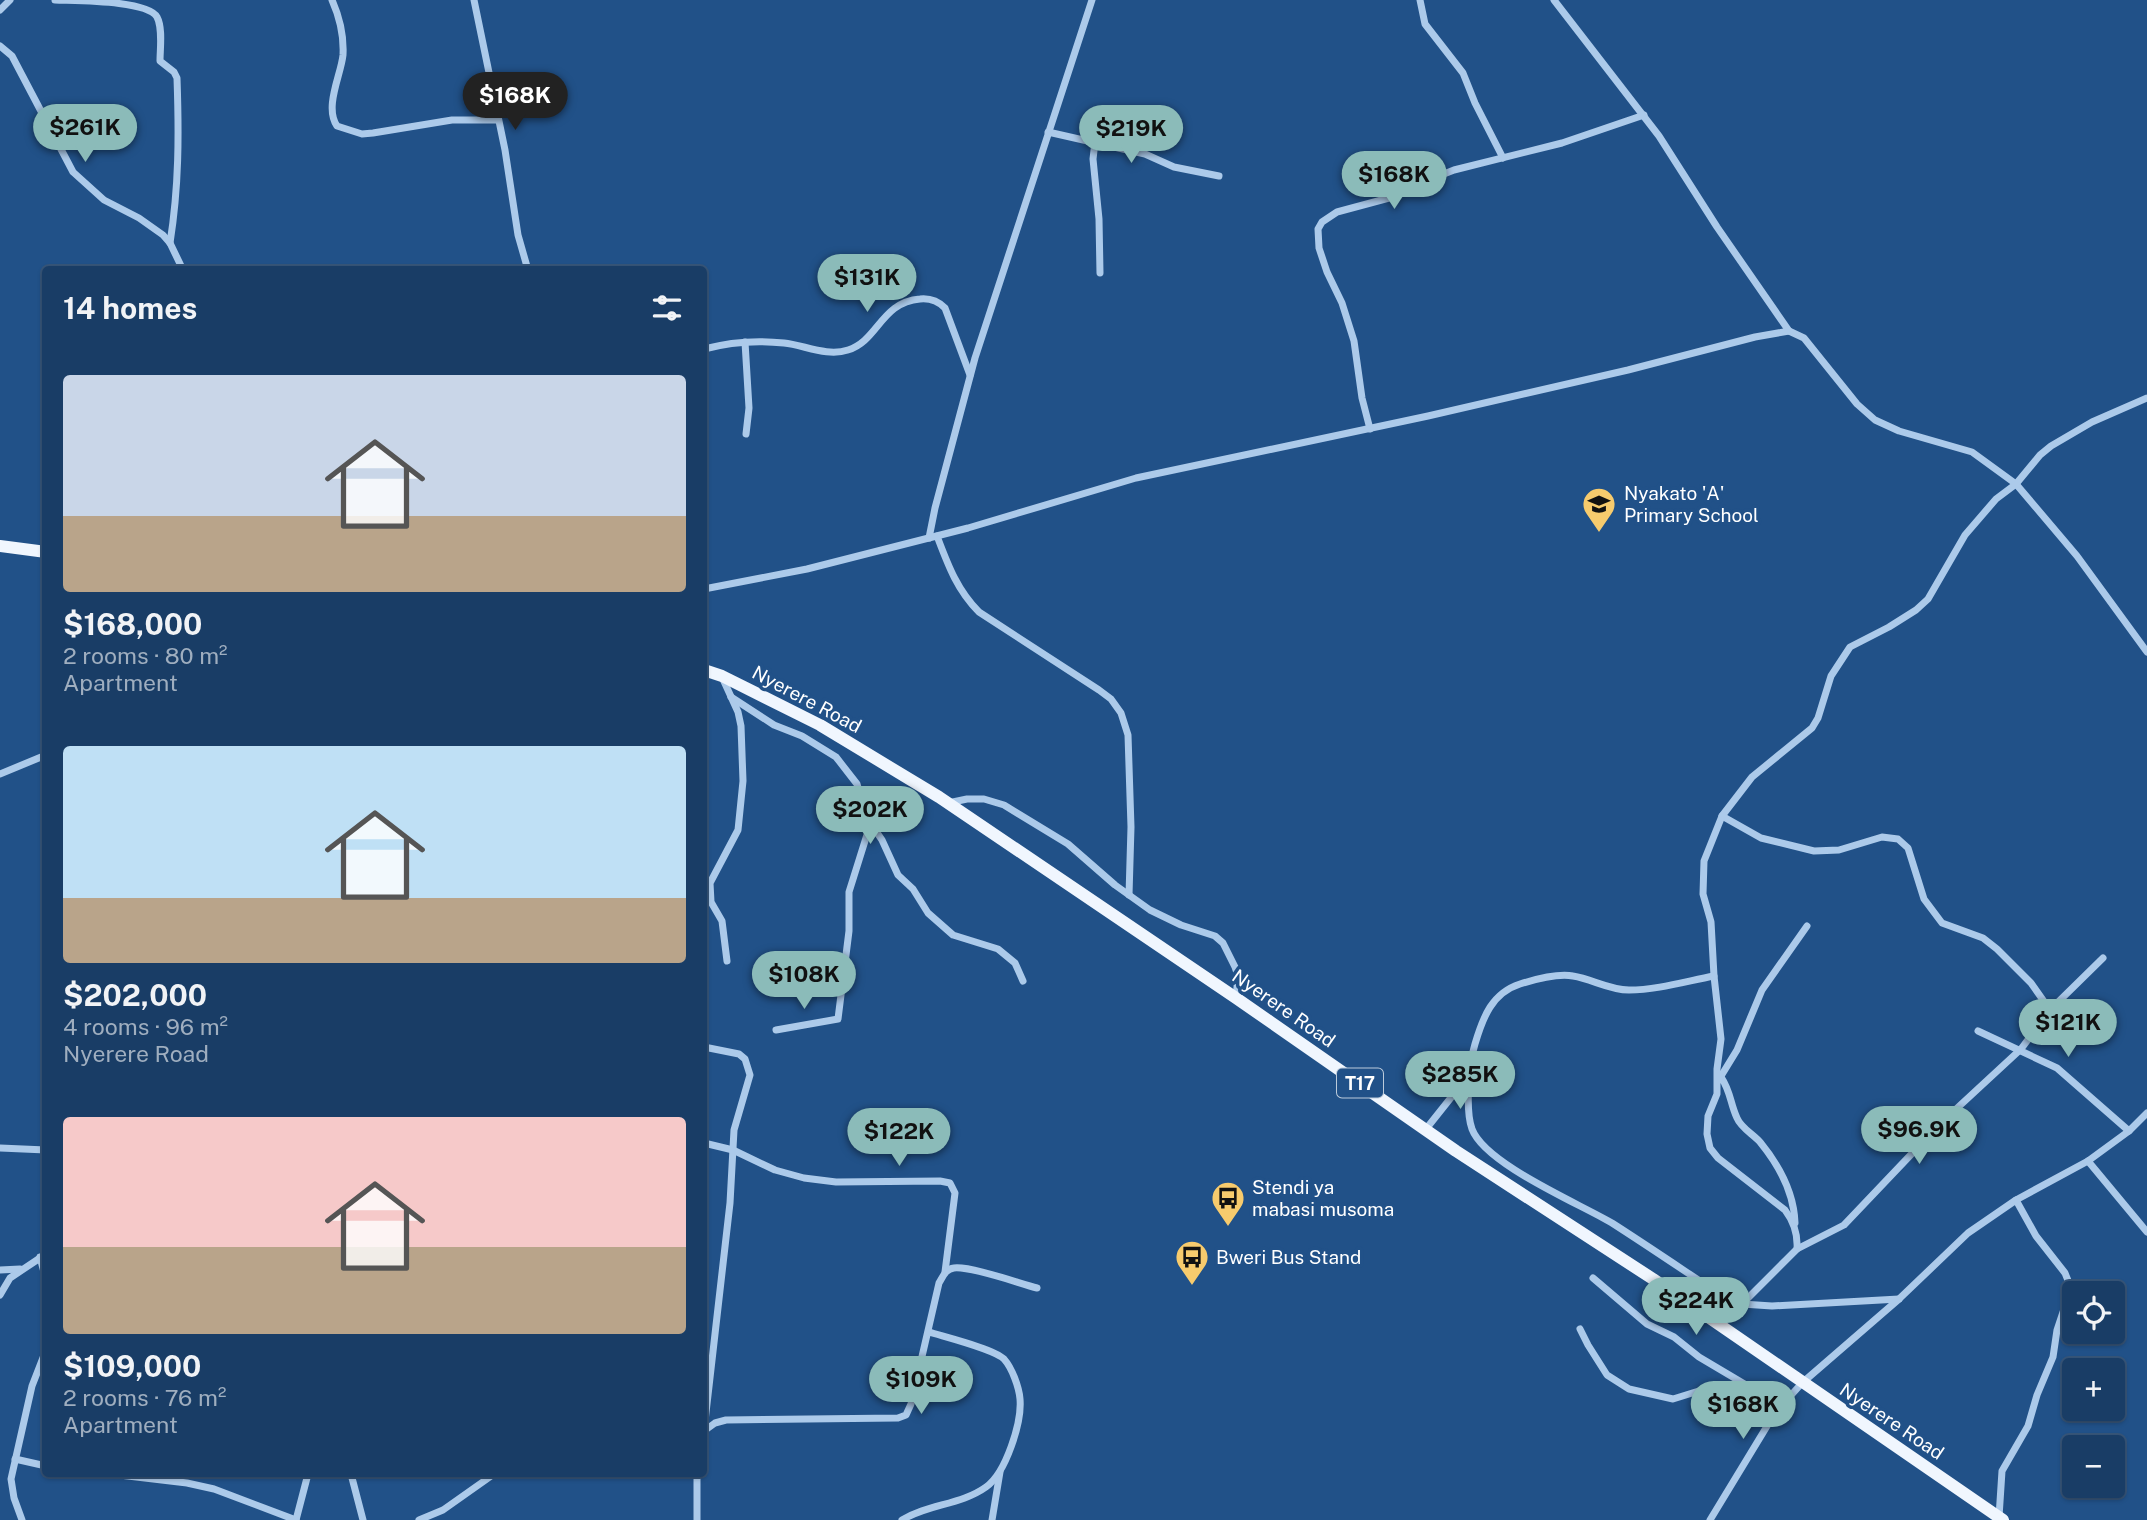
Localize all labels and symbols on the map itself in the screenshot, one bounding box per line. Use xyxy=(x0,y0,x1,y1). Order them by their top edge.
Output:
pin: $168K xyxy=(466,72,564,132)
pin: $261K xyxy=(36,104,134,164)
pin: $219K xyxy=(1082,106,1180,165)
pin: $168K xyxy=(1345,152,1443,211)
pin: $131K xyxy=(818,254,916,314)
place label: Nyakato 'A' Primary School xyxy=(1624,482,1759,526)
school or university icon: Nyakato 'A' Primary School xyxy=(1580,485,1618,534)
street label: Nyerere Road xyxy=(749,661,865,737)
pin: $202K xyxy=(821,786,919,846)
pin: $108K xyxy=(755,951,853,1011)
street label: Nyerere Road xyxy=(1228,964,1340,1052)
pin: $121K xyxy=(2019,1000,2117,1059)
pin: $285K xyxy=(1411,1052,1509,1111)
road number: T17 xyxy=(1337,1068,1383,1098)
pin: $96.9K xyxy=(1862,1106,1976,1166)
pin: $122K xyxy=(850,1108,948,1168)
place label: Stendi ya mabasi musoma xyxy=(1252,1176,1394,1220)
bus stop icon: Stendi ya mabasi musoma xyxy=(1209,1179,1247,1228)
bus stop icon: Bweri Bus Stand xyxy=(1173,1238,1211,1287)
place label: Bweri Bus Stand xyxy=(1216,1246,1361,1268)
pin: $224K xyxy=(1647,1278,1745,1337)
pin: $109K xyxy=(872,1356,970,1416)
street label: Nyerere Road xyxy=(1836,1378,1948,1464)
pin: $168K xyxy=(1694,1382,1792,1441)

